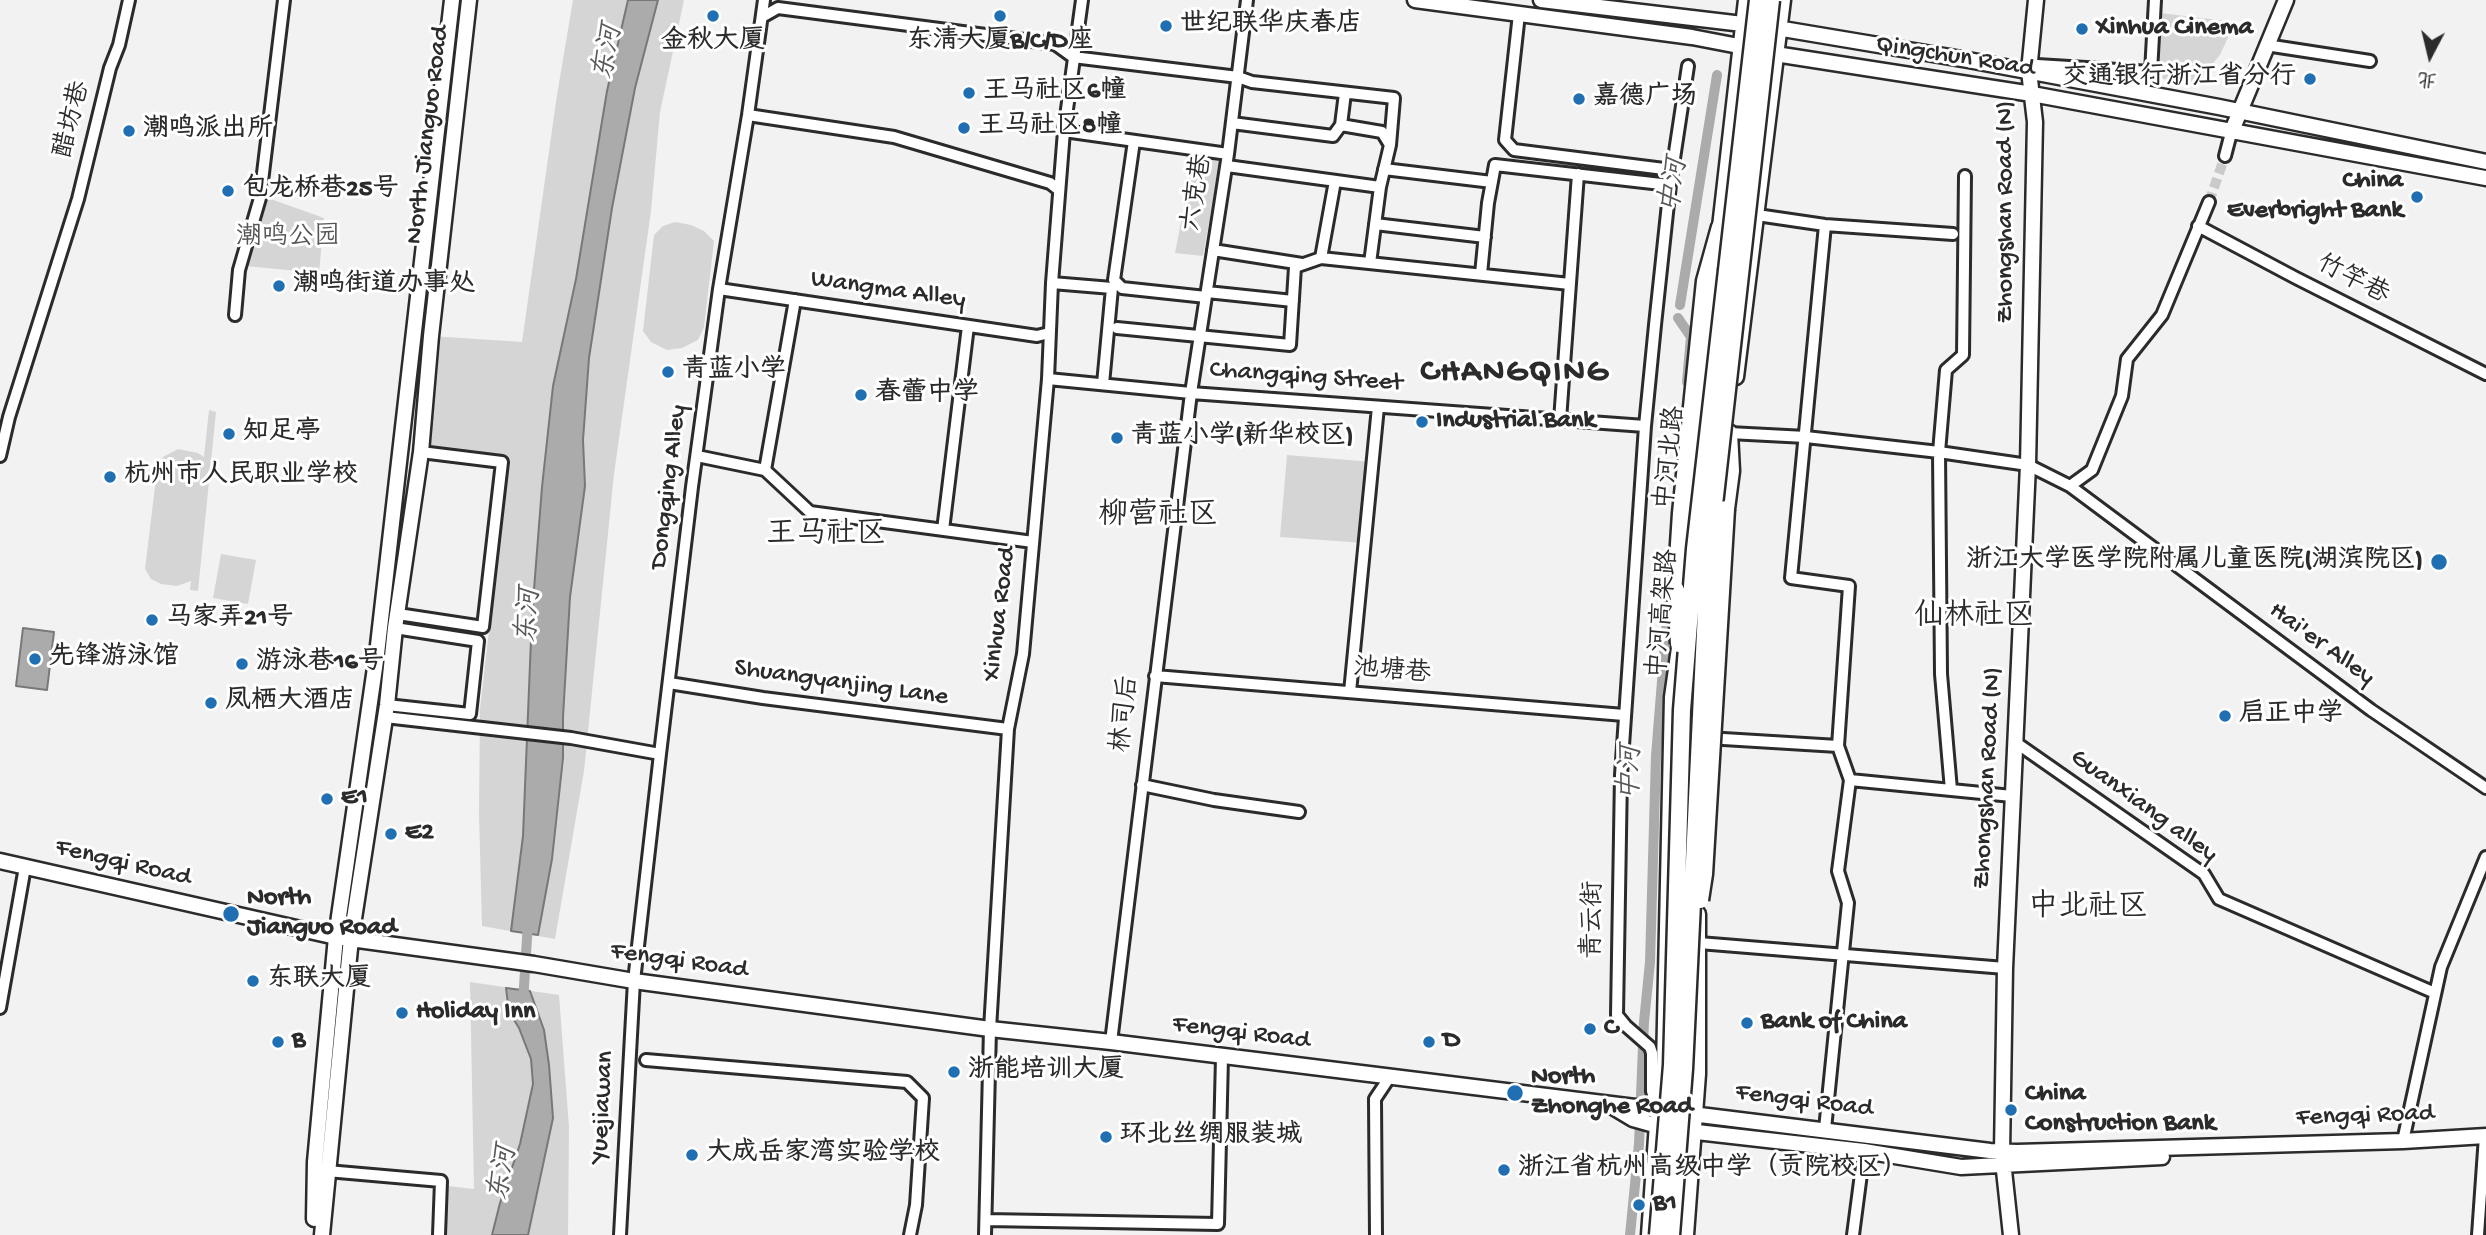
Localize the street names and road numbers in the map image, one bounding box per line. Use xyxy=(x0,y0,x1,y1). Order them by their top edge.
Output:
street label: North Jianguo Road xyxy=(400,24,458,246)
street label: Qingchun Road xyxy=(1873,30,2037,86)
street label: 醋坊巷 xyxy=(49,78,99,162)
street label: Zhongshan Road (N) xyxy=(1991,101,2023,323)
street label: 六克巷 xyxy=(1177,152,1221,234)
street label: 竹竿巷 xyxy=(2310,249,2394,313)
street label: Wangma Alley xyxy=(809,265,967,317)
street label: Changqing Street xyxy=(1208,356,1404,400)
street label: Dongqing Alley xyxy=(644,403,696,571)
street label: 中河北路 xyxy=(1651,405,1693,511)
street label: Xinhua Road xyxy=(977,545,1025,683)
street label: 中河高架路 xyxy=(1644,548,1686,680)
street label: Hai'er Alley xyxy=(2262,596,2380,694)
street label: Shuangyanjing Lane xyxy=(732,654,950,714)
street label: 池塘巷 xyxy=(1352,654,1432,692)
street label: Zhongshan Road (N) xyxy=(1968,666,2010,890)
street label: 林司后 xyxy=(1107,673,1147,755)
street label: Guanxiang alley xyxy=(2063,743,2223,871)
street label: Fengqi Road xyxy=(52,833,194,895)
street label: 青云街 xyxy=(1579,881,1611,959)
street label: Fengqi Road xyxy=(608,937,750,987)
street label: Fengqi Road xyxy=(1171,1010,1311,1058)
street label: Yuejiawan xyxy=(585,1050,623,1164)
street label: Fengqi Road xyxy=(1734,1078,1874,1126)
street label: Fengqi Road xyxy=(2295,1099,2435,1135)

